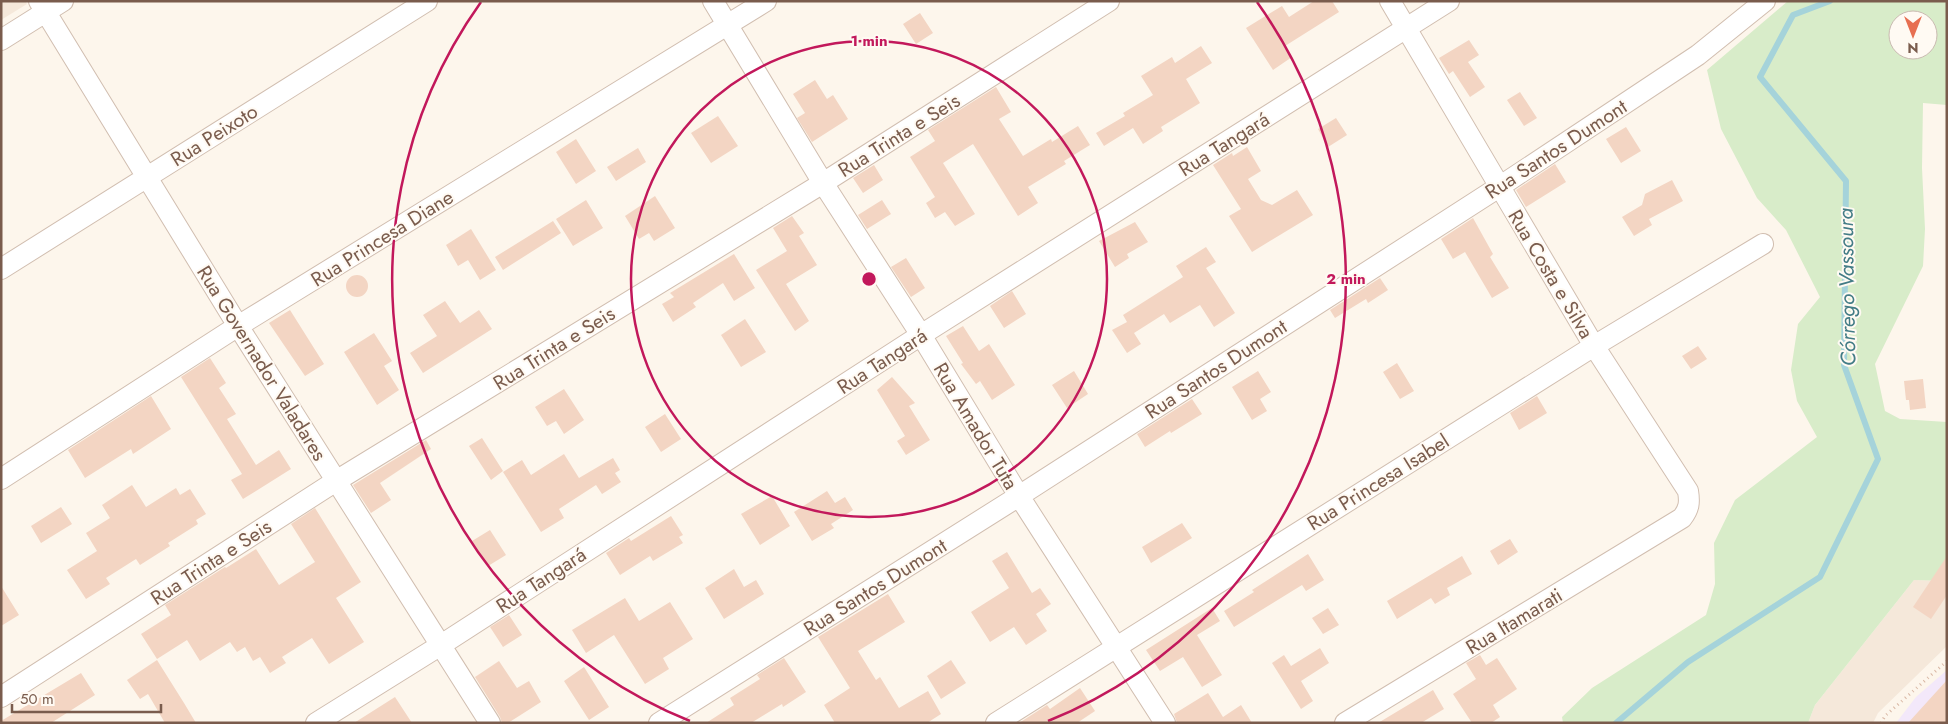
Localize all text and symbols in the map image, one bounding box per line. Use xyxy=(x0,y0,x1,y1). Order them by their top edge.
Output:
north arrow xyxy=(1888,10,1938,60)
text: 1 min xyxy=(850,30,888,52)
text: N xyxy=(1907,38,1919,58)
street label: Rua Trinta e Seis xyxy=(833,86,966,185)
street label: Rua Santos Dumont xyxy=(1480,92,1633,206)
street label: Rua Peixoto xyxy=(165,97,264,174)
street label: Rua Tangará xyxy=(1173,105,1275,184)
street label: Rua Princesa Diane xyxy=(305,183,459,294)
street label: Rua Costa e Silva xyxy=(1501,204,1601,344)
water label: Córrego Vassoura xyxy=(1831,207,1863,366)
street label: Rua Governador Valadares xyxy=(190,260,334,467)
text: 2 min xyxy=(1326,268,1366,290)
centre of rings xyxy=(860,270,878,288)
street label: Rua Trinta e Seis xyxy=(488,299,621,398)
street label: Rua Santos Dumont xyxy=(1140,312,1293,426)
street label: Rua Tangará xyxy=(831,321,933,401)
street label: Rua Amador Tuta xyxy=(926,357,1025,495)
street label: Rua Princesa Isabel xyxy=(1302,427,1455,538)
street label: Rua Trinta e Seis xyxy=(145,512,277,612)
street label: Rua Santos Dumont xyxy=(798,532,953,643)
street label: Rua Tangará xyxy=(490,540,592,620)
street label: Rua Itamarati xyxy=(1460,581,1568,662)
scale bar xyxy=(12,682,161,714)
text: 50 m xyxy=(20,688,54,710)

